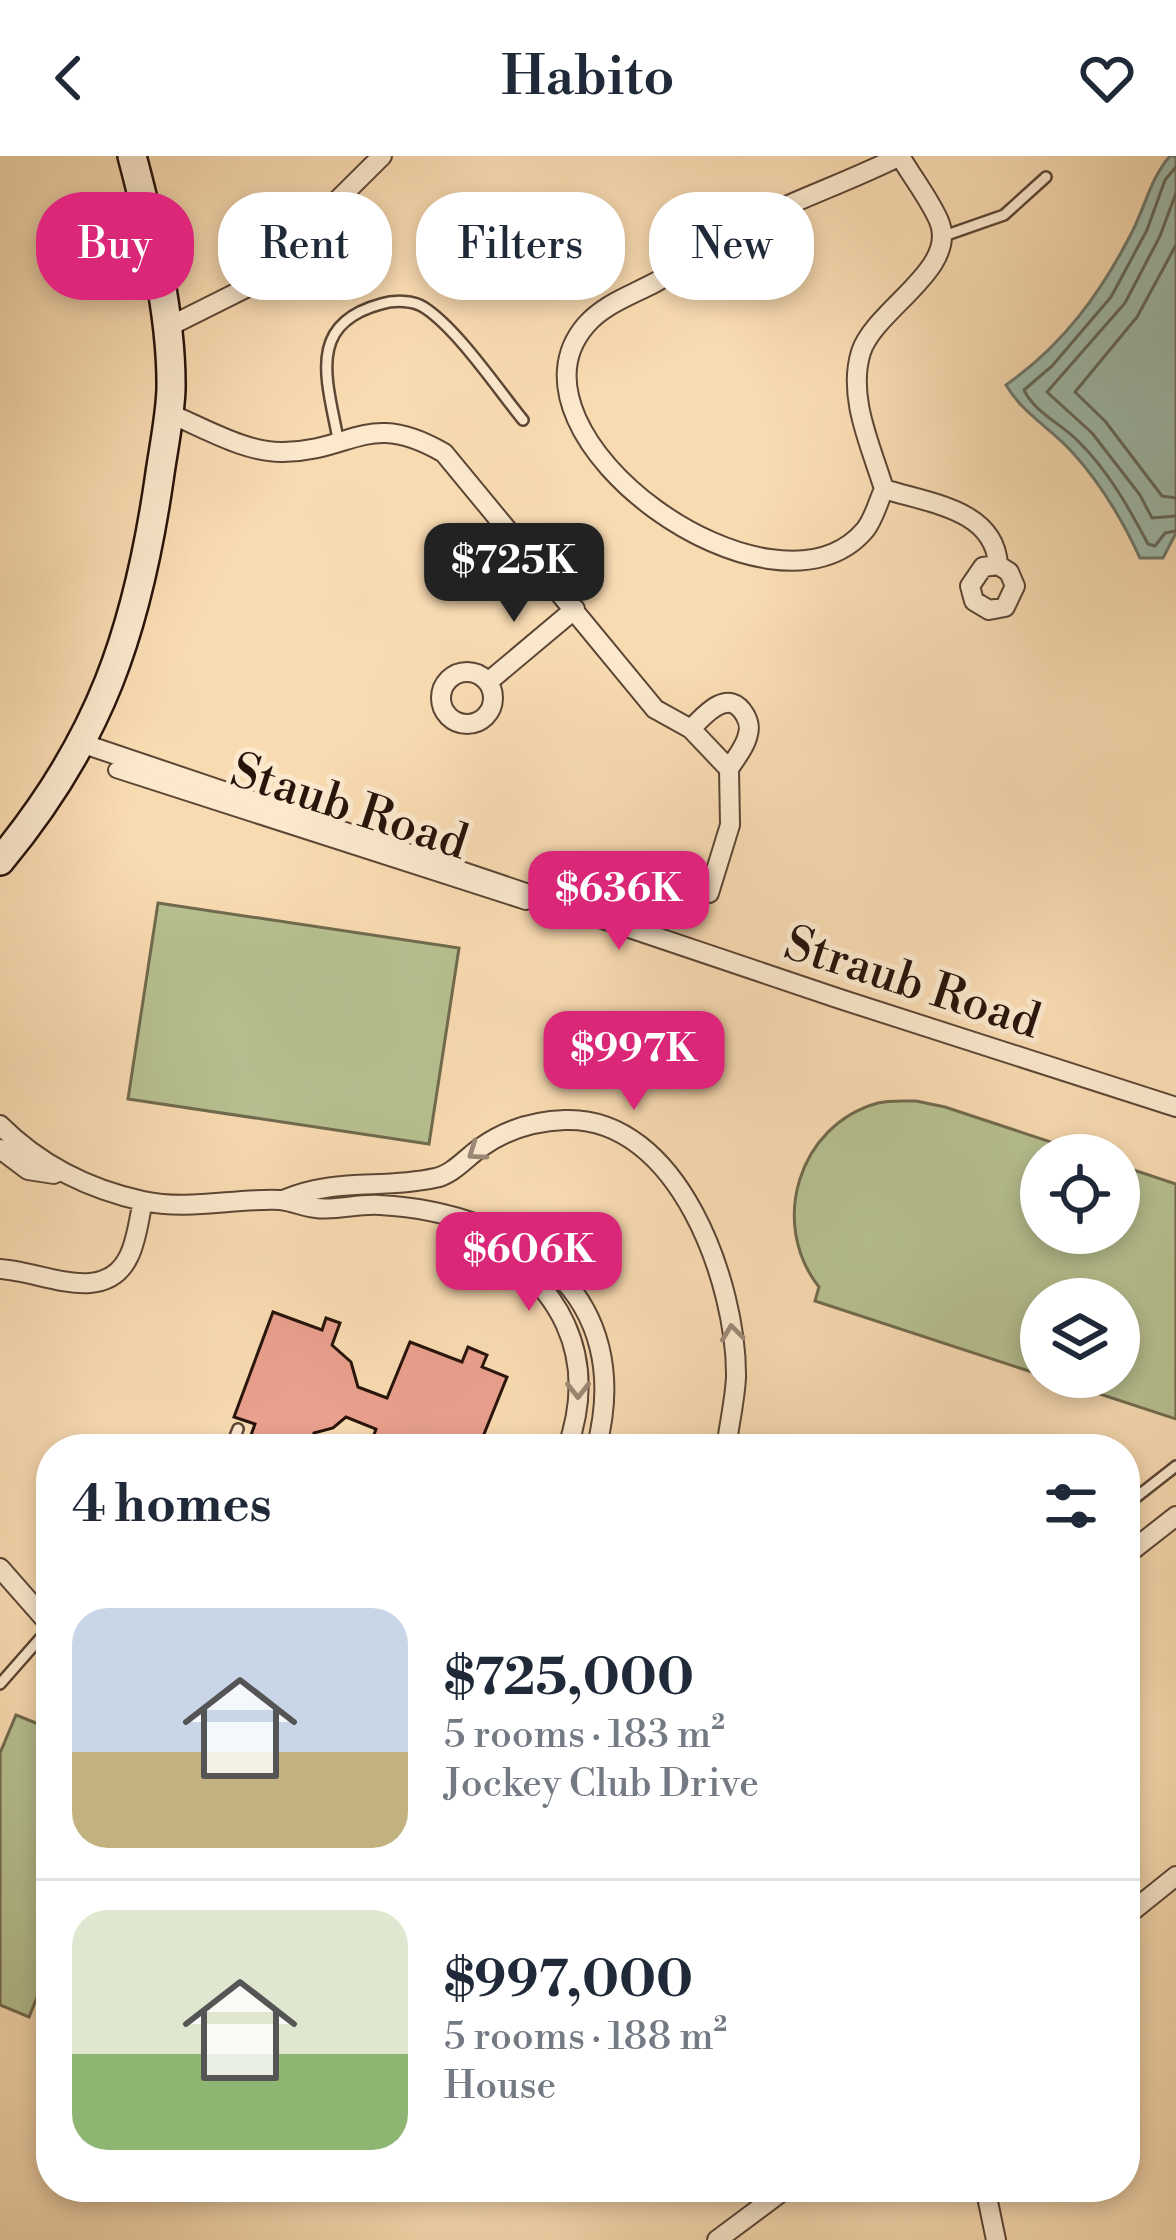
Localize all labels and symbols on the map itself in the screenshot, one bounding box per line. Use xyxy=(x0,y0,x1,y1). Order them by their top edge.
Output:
pin: $725K xyxy=(430,523,598,625)
street label: Staub Road xyxy=(223,741,475,874)
pin: $636K xyxy=(535,851,703,953)
street label: Straub Road xyxy=(777,914,1047,1053)
pin: $997K xyxy=(550,1011,718,1113)
one-way arrow xyxy=(467,1138,489,1160)
pin: $606K xyxy=(445,1212,613,1314)
one-way arrow xyxy=(719,1323,745,1343)
one-way arrow xyxy=(565,1382,591,1400)

